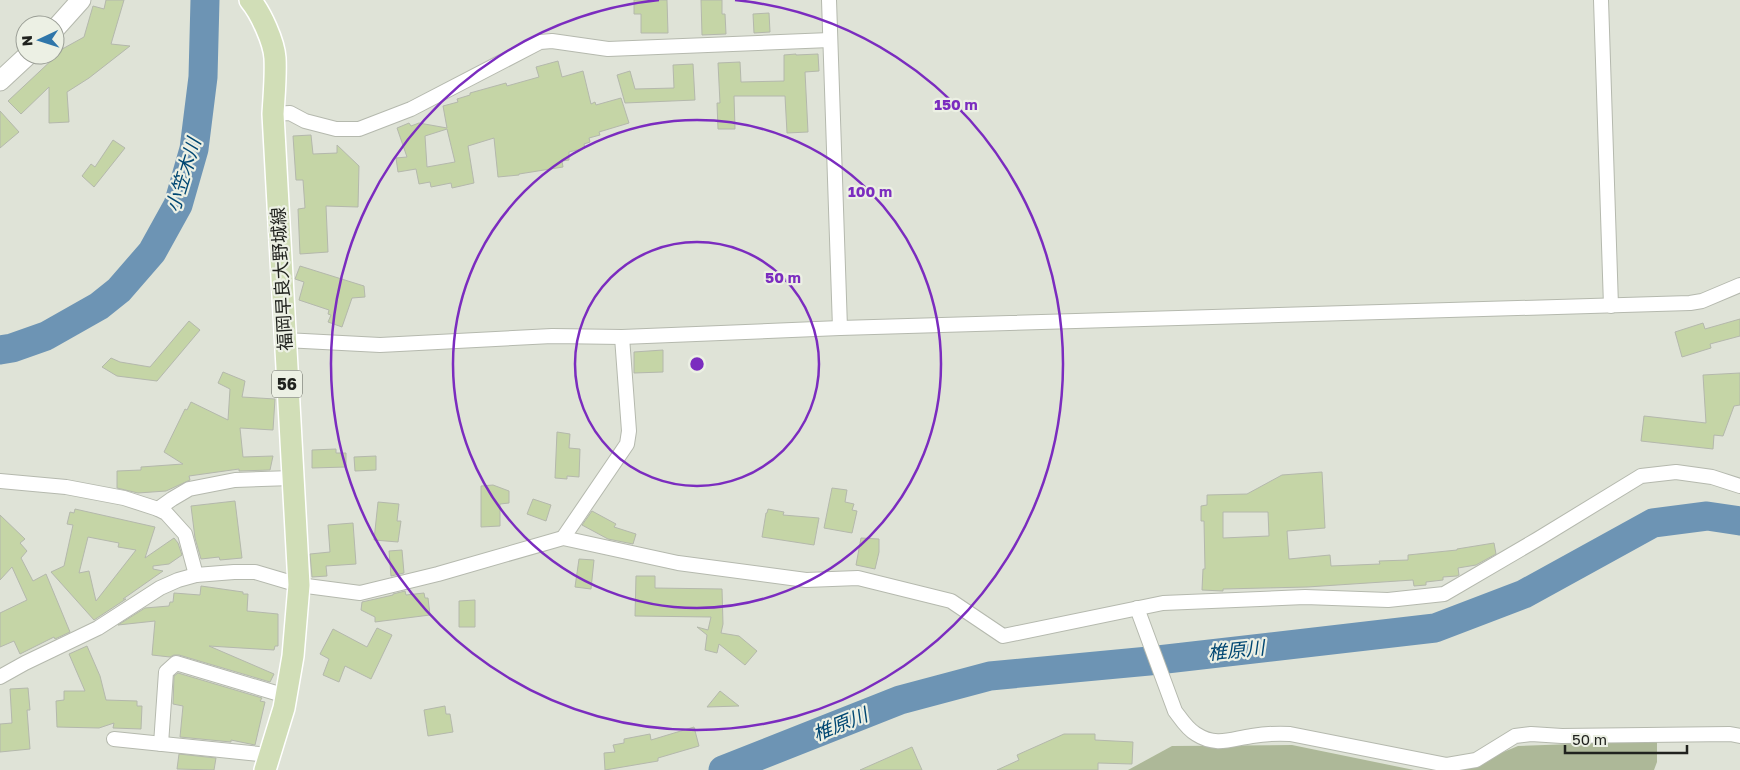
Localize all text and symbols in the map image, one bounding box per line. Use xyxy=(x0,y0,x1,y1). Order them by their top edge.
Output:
north arrow xyxy=(15,15,65,65)
text: N xyxy=(18,35,35,47)
text: 150 m xyxy=(934,95,978,113)
water label: 小笠木川 xyxy=(160,133,205,215)
text: 100 m xyxy=(848,182,892,200)
street label: 福岡早良大野城線 xyxy=(266,207,296,352)
text: 50 m xyxy=(765,268,801,286)
centre of rings xyxy=(688,355,706,373)
road number: 56 xyxy=(272,370,302,398)
water label: 椎原川 xyxy=(1206,635,1267,664)
water label: 椎原川 xyxy=(809,701,872,745)
scale bar xyxy=(1565,722,1688,754)
text: 50 m xyxy=(1572,730,1607,748)

